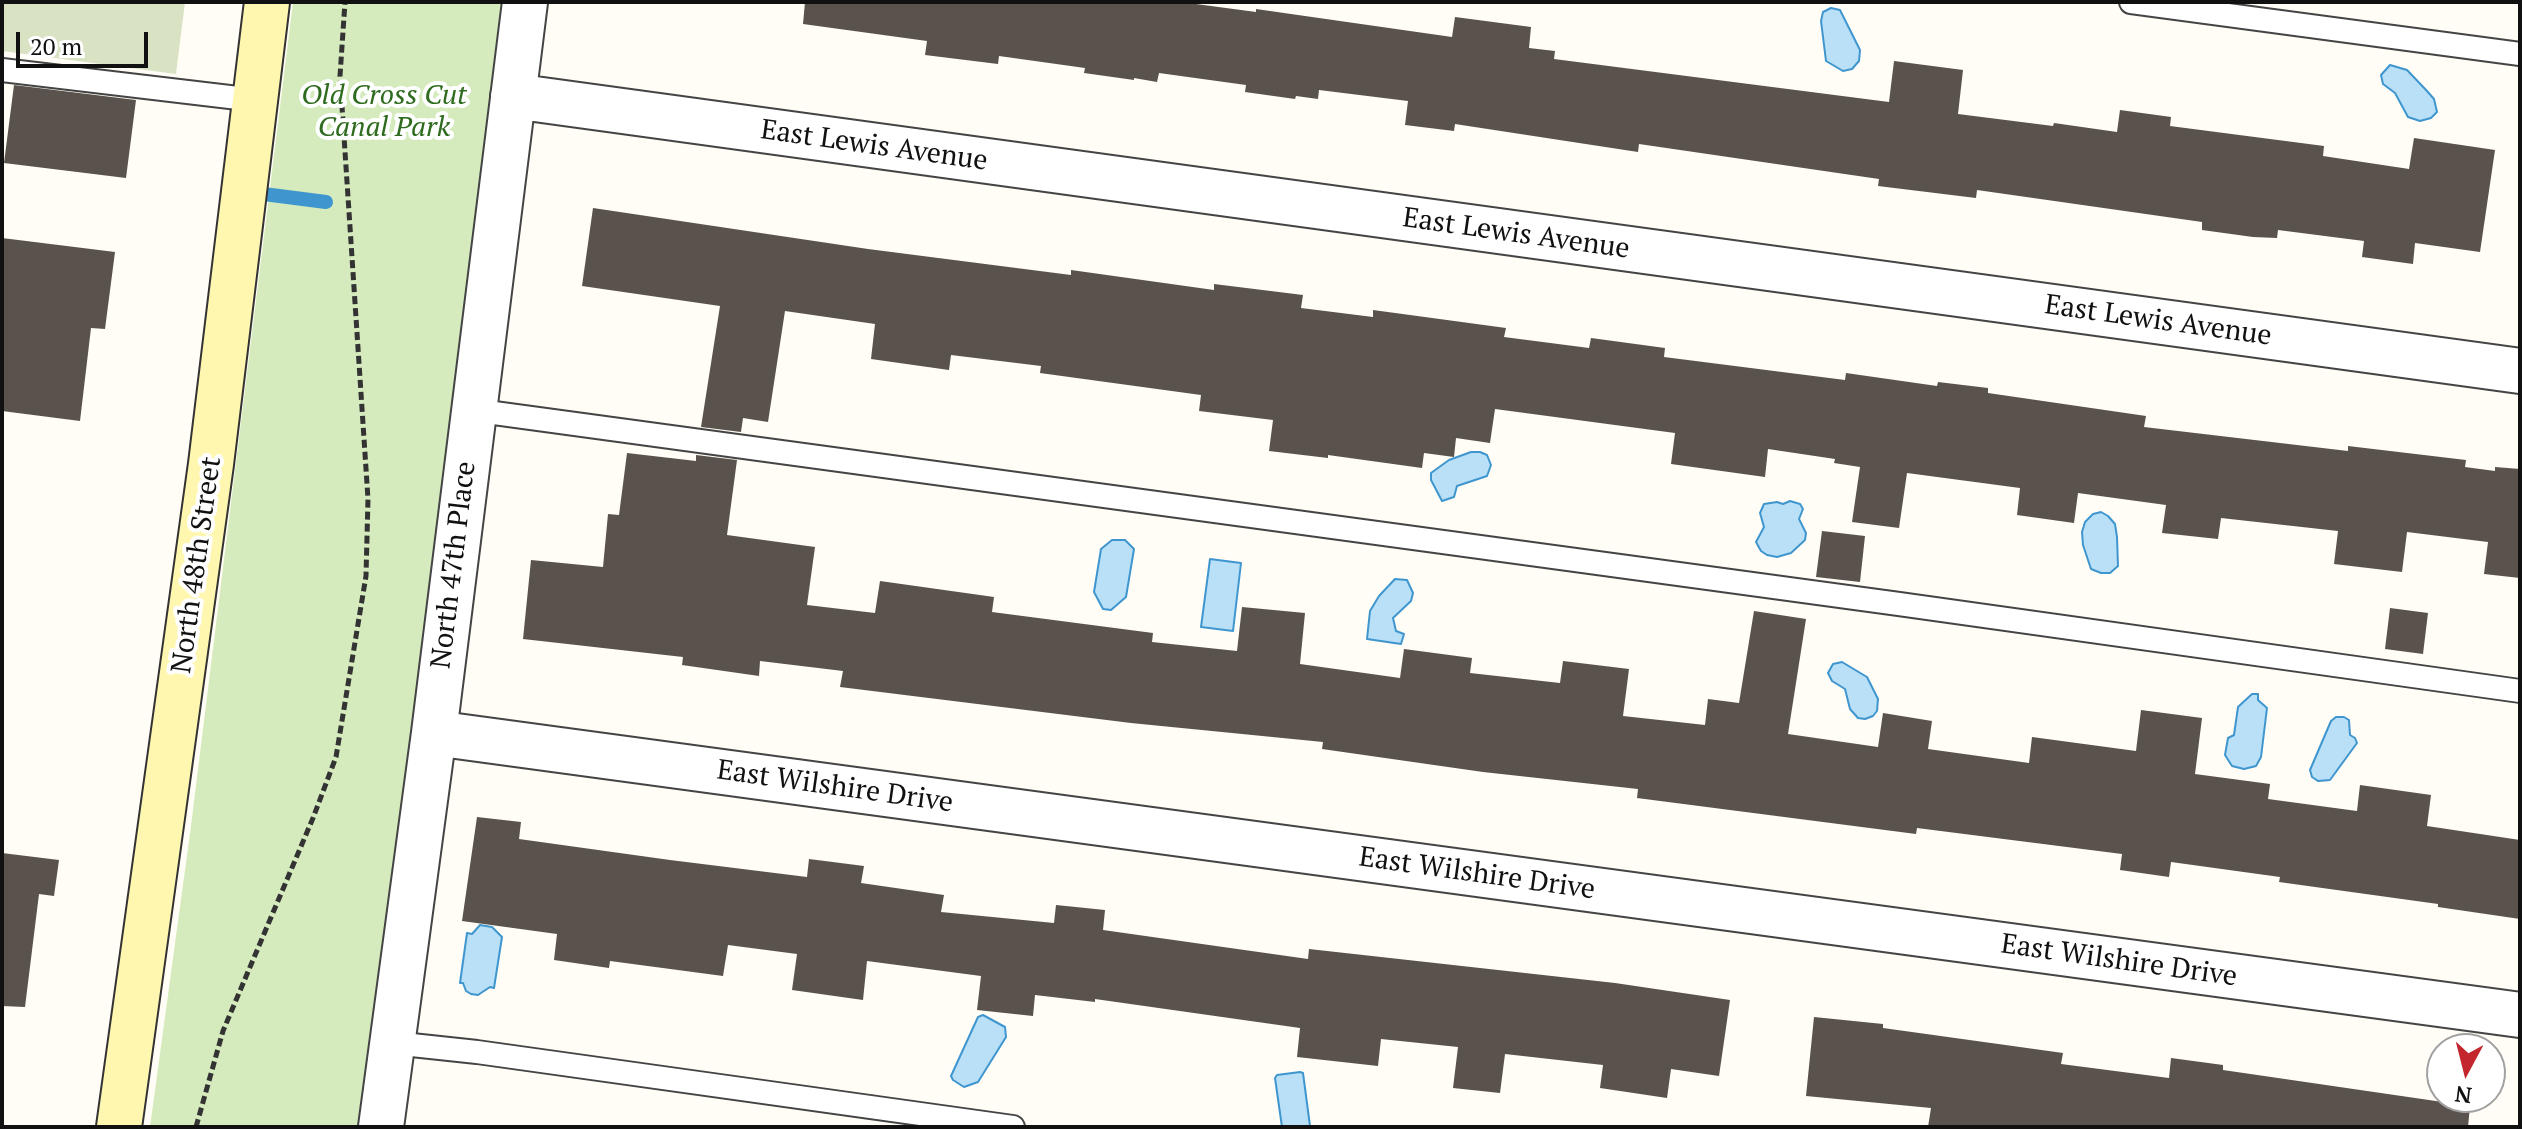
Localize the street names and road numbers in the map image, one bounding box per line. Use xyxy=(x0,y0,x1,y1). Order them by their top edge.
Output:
street label: East Lewis Avenue xyxy=(758,113,990,179)
street label: East Lewis Avenue xyxy=(1400,201,1632,267)
street label: East Lewis Avenue xyxy=(2042,288,2274,354)
street label: North 48th Street xyxy=(165,454,229,676)
street label: North 47th Place xyxy=(425,459,483,671)
street label: East Wilshire Drive xyxy=(715,754,955,820)
street label: East Wilshire Drive xyxy=(1357,841,1597,907)
street label: East Wilshire Drive xyxy=(1999,928,2239,994)

